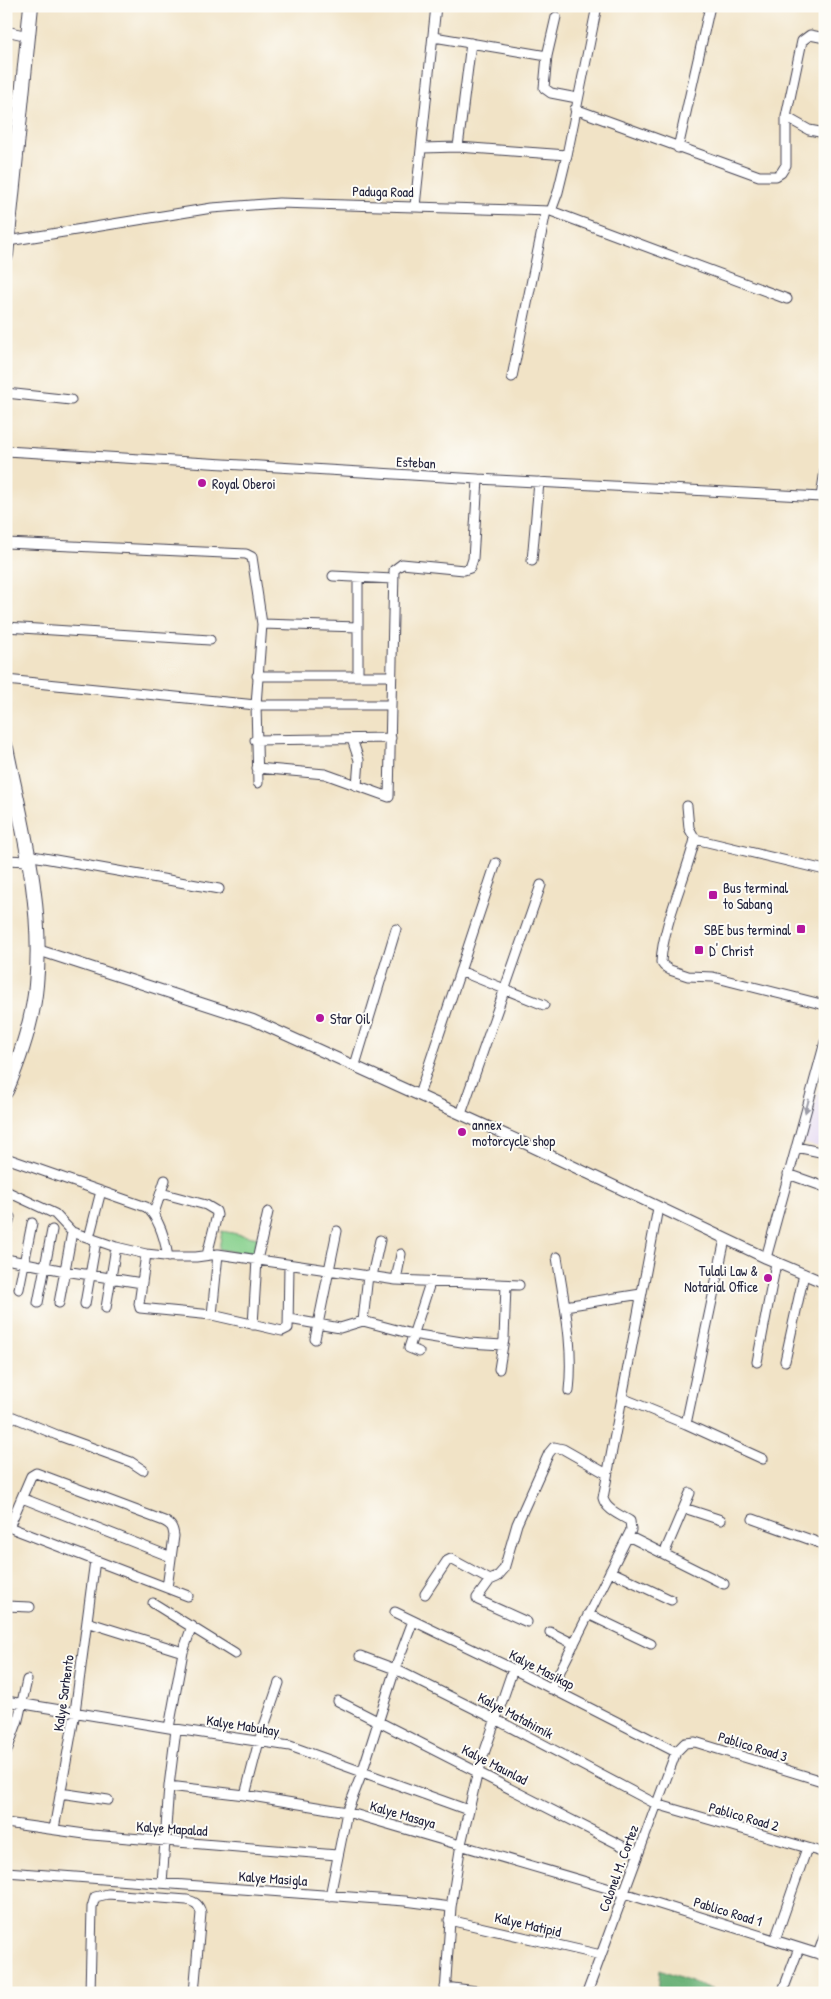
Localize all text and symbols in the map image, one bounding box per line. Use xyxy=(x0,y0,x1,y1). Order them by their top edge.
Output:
street label: Paduga Road xyxy=(352,181,414,202)
street label: Esteban xyxy=(396,451,436,473)
place label: Royal Oberoi xyxy=(212,474,276,494)
marker: Royal Oberoi xyxy=(196,477,208,489)
place label: Bus terminal to Sabang xyxy=(723,878,789,914)
marker: Bus terminal to Sabang xyxy=(707,889,719,901)
place label: SBE bus terminal xyxy=(704,920,791,939)
marker: SBE bus terminal xyxy=(795,923,807,935)
place label: D' Christ xyxy=(709,941,754,960)
marker: D' Christ xyxy=(693,944,705,956)
place label: Star Oil xyxy=(330,1009,370,1028)
marker: Star Oil xyxy=(314,1012,326,1024)
one-way arrow xyxy=(803,1098,811,1113)
place label: annex motorcycle shop xyxy=(472,1115,555,1151)
marker: annex motorcycle shop xyxy=(456,1126,468,1138)
place label: Tulali Law & Notarial Office xyxy=(684,1261,758,1296)
marker: Tulali Law & Notarial Office xyxy=(762,1272,774,1284)
street label: Kalye Masikap xyxy=(506,1644,578,1694)
street label: Kalye Sarhento xyxy=(48,1653,79,1732)
street label: Kalye Matahimik xyxy=(474,1687,557,1744)
street label: Kalye Mabuhay xyxy=(205,1710,281,1741)
street label: Pablico Road 3 xyxy=(716,1726,790,1766)
street label: Kalye Maunlad xyxy=(458,1739,532,1790)
street label: Kalye Masaya xyxy=(368,1796,438,1834)
street label: Pablico Road 2 xyxy=(707,1797,782,1835)
street label: Kalye Mapalad xyxy=(136,1816,209,1841)
street label: Colonel M. Cortez xyxy=(593,1822,643,1914)
street label: Kalye Masigla xyxy=(238,1866,309,1891)
street label: Pablico Road 1 xyxy=(692,1892,764,1930)
street label: Kalye Matipid xyxy=(493,1907,564,1942)

